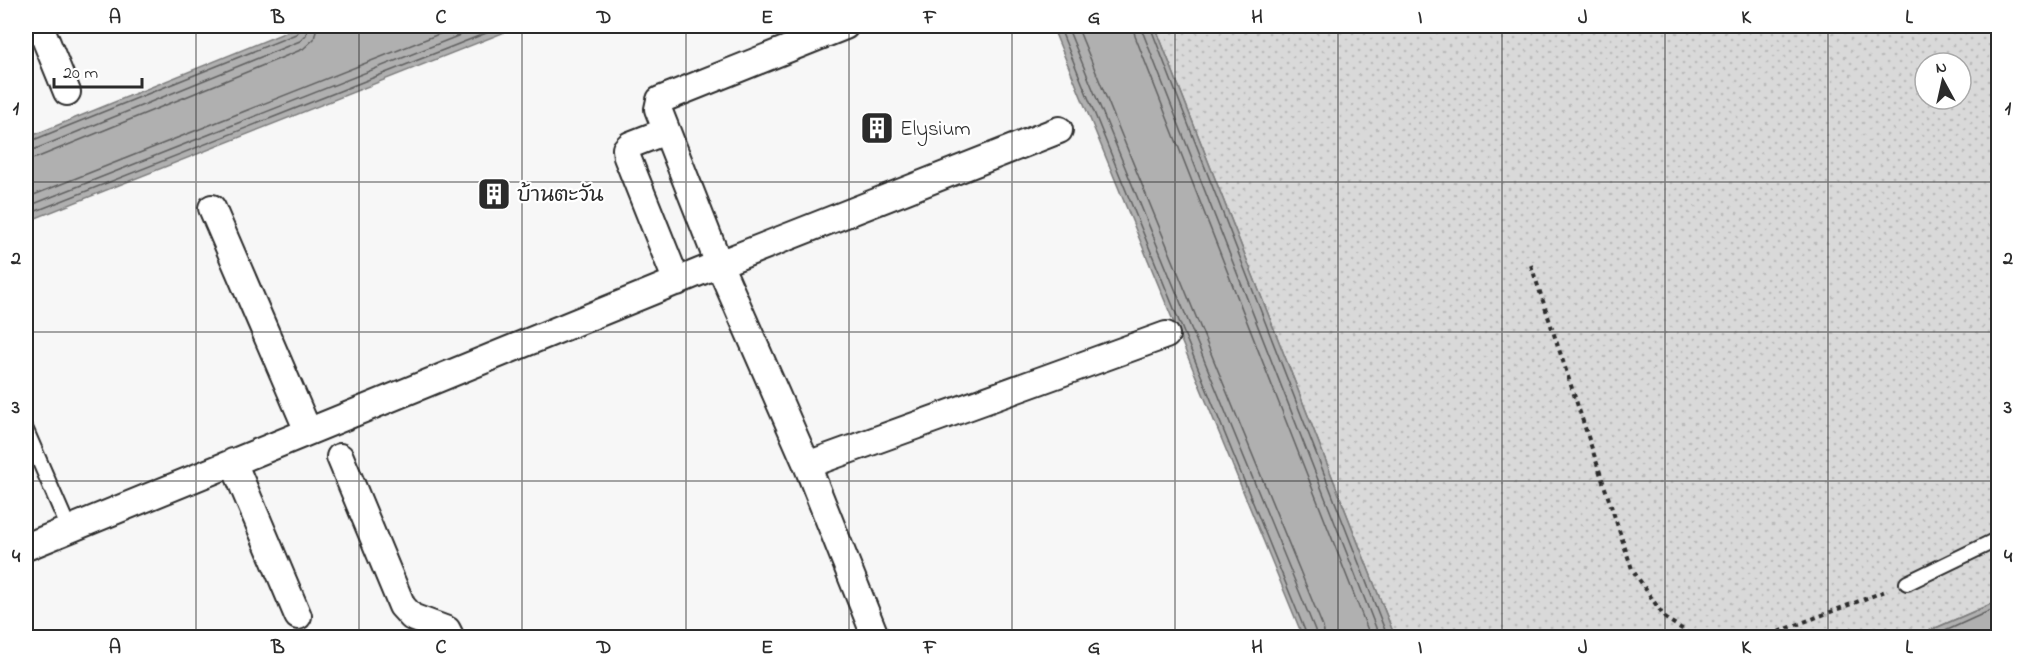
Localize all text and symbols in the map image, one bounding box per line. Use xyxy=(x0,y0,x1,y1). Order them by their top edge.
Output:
text: A xyxy=(109,4,121,33)
text: B xyxy=(270,4,285,33)
text: C xyxy=(436,4,447,33)
text: D xyxy=(596,4,611,33)
text: E xyxy=(761,4,773,33)
text: F xyxy=(923,4,937,33)
text: G xyxy=(1088,4,1101,33)
text: H xyxy=(1251,4,1263,33)
text: I xyxy=(1418,4,1423,33)
text: J xyxy=(1578,4,1588,33)
text: K xyxy=(1741,4,1752,33)
text: L xyxy=(1905,4,1913,33)
scale bar xyxy=(54,51,142,89)
north arrow xyxy=(1913,51,1973,111)
text: N xyxy=(1934,55,1948,81)
text: 20 m xyxy=(63,61,98,87)
text: 1 xyxy=(13,95,20,124)
text: 1 xyxy=(2005,95,2012,124)
building icon: Elysium xyxy=(859,110,895,146)
place label: Elysium xyxy=(900,115,971,147)
building icon: บ้านตะวัน xyxy=(476,176,512,212)
place label: บ้านตะวัน xyxy=(517,181,604,211)
text: 2 xyxy=(10,245,21,274)
text: 2 xyxy=(2002,245,2013,274)
text: 3 xyxy=(11,394,20,423)
text: 3 xyxy=(2003,394,2012,423)
text: 4 xyxy=(12,543,21,572)
text: 4 xyxy=(2004,543,2013,572)
text: A xyxy=(109,634,121,663)
text: B xyxy=(270,634,285,663)
text: C xyxy=(436,634,447,663)
text: D xyxy=(596,634,611,663)
text: E xyxy=(761,634,773,663)
text: F xyxy=(923,634,937,663)
text: G xyxy=(1088,634,1101,663)
text: H xyxy=(1251,634,1263,663)
text: I xyxy=(1418,634,1423,663)
text: J xyxy=(1578,634,1588,663)
text: K xyxy=(1741,634,1752,663)
text: L xyxy=(1905,634,1913,663)

